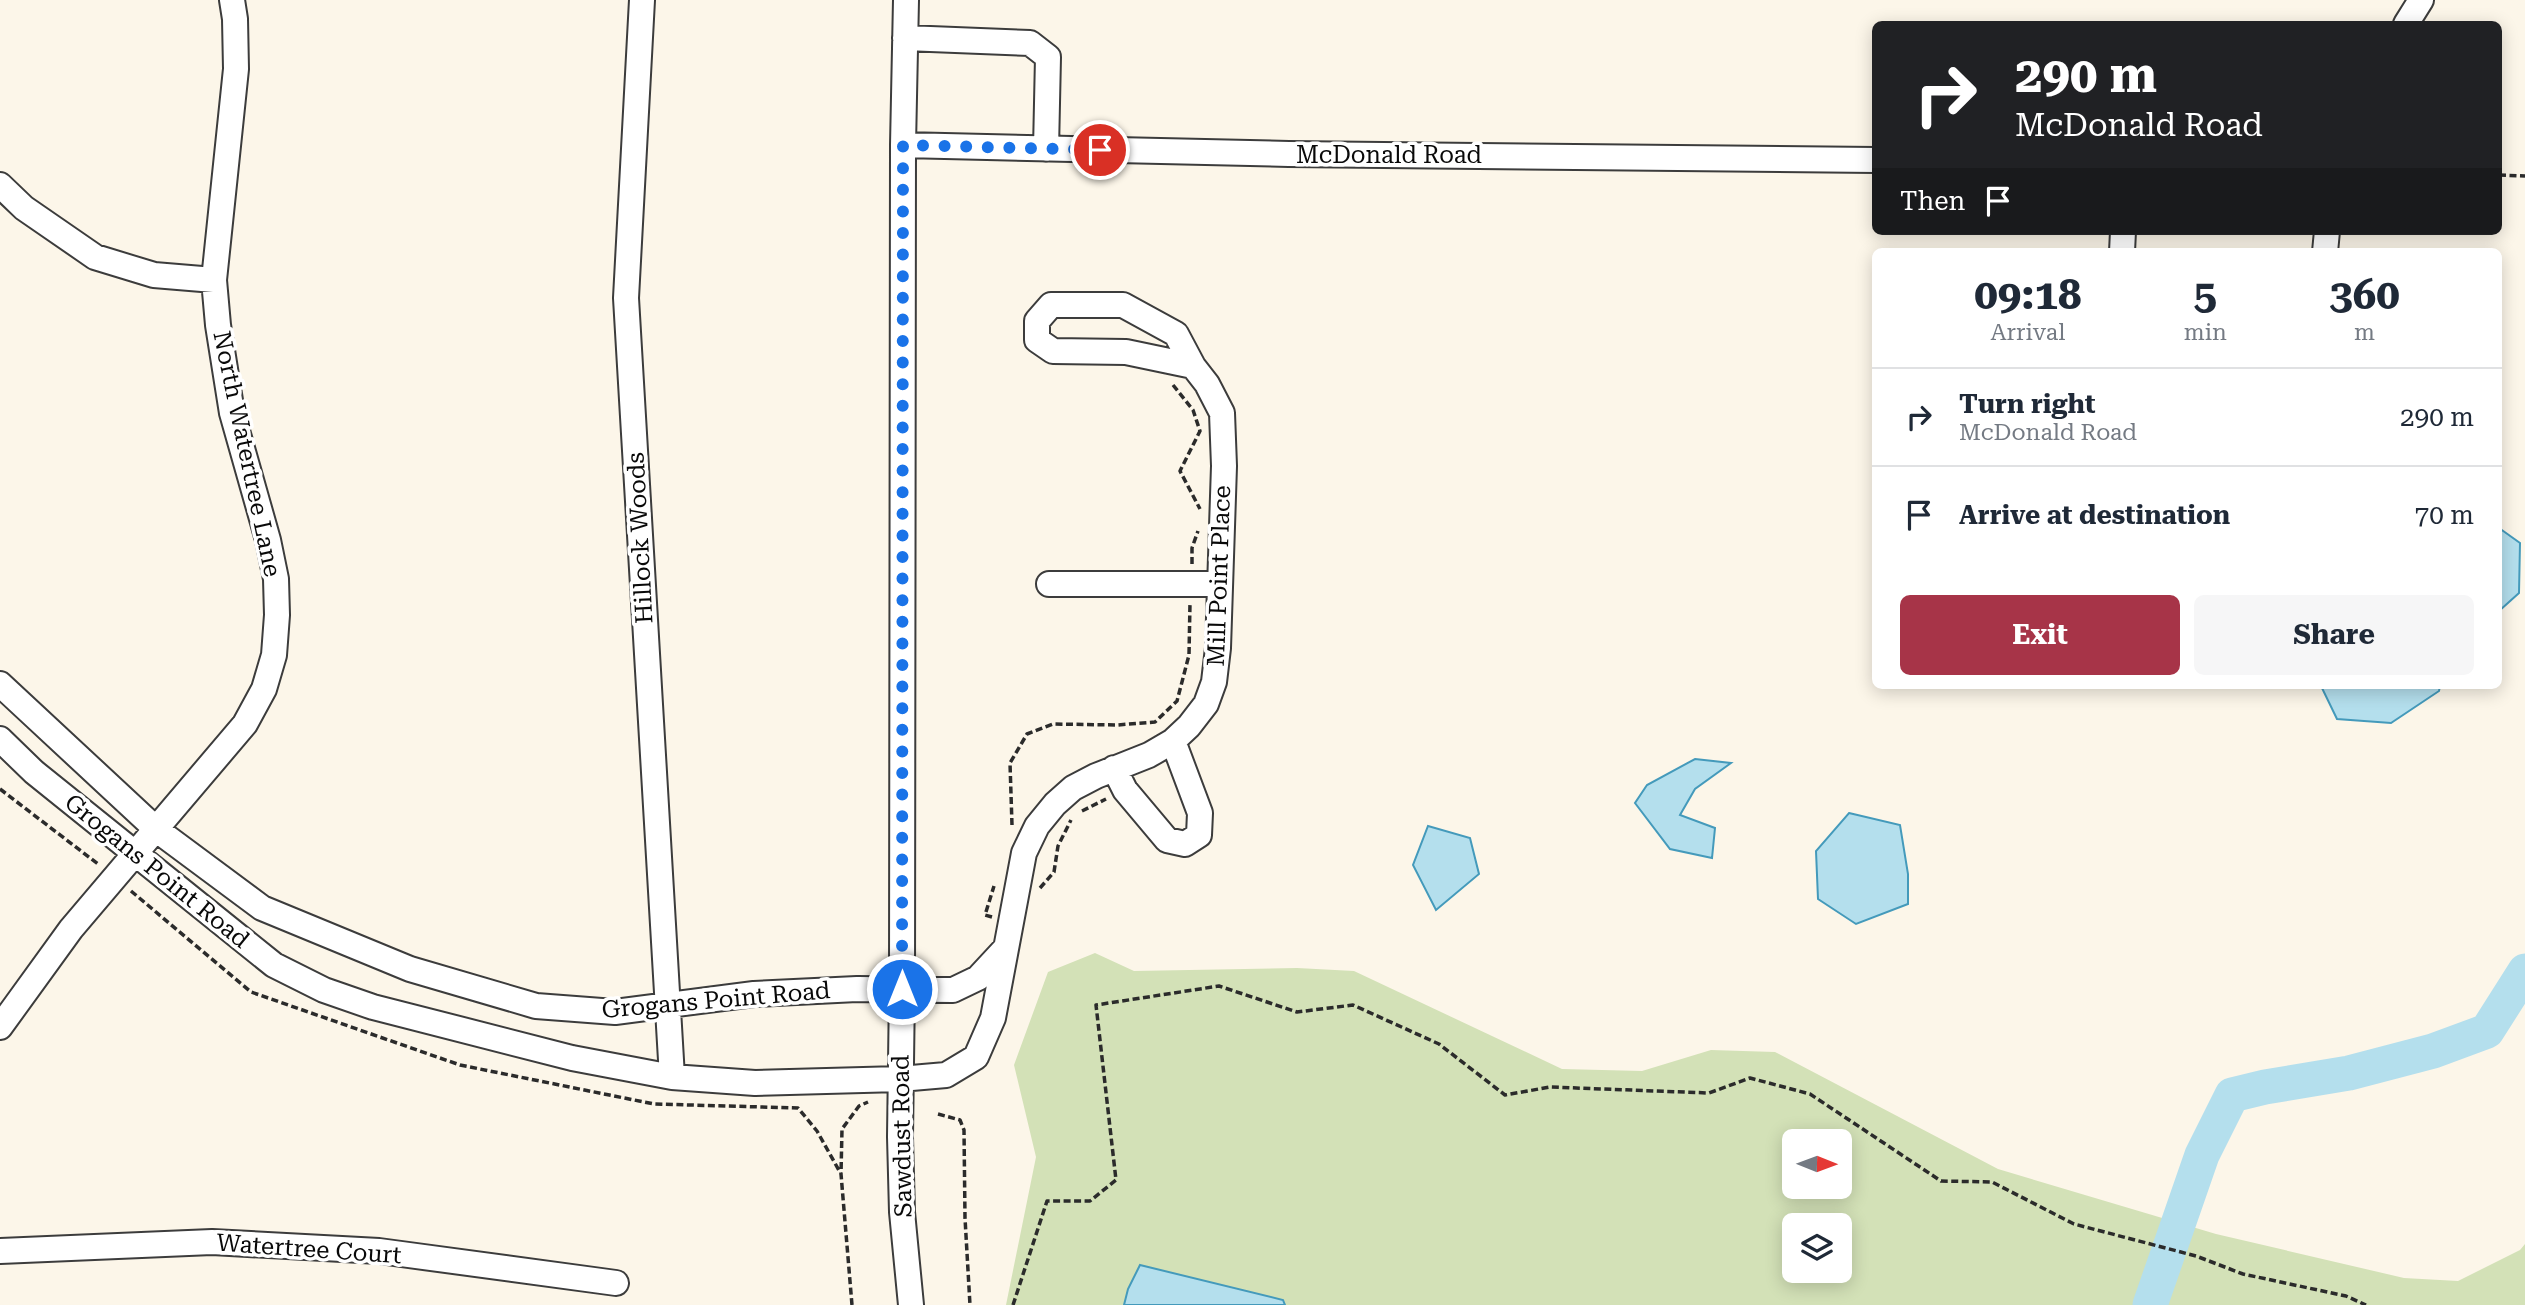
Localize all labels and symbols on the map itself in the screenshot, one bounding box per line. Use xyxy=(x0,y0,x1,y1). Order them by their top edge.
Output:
pin xyxy=(1070,120,1130,180)
street label: McDonald Road xyxy=(1296,141,1482,169)
street label: North Watertree Lane xyxy=(207,329,287,579)
street label: Hillock Woods xyxy=(622,452,658,624)
street label: Mill Point Place xyxy=(1202,485,1236,667)
street label: Grogans Point Road xyxy=(59,788,255,954)
position arrow xyxy=(865,952,939,1026)
street label: Grogans Point Road xyxy=(601,976,831,1024)
street label: Sawdust Road xyxy=(887,1054,917,1218)
north arrow xyxy=(1782,1129,1852,1199)
street label: Watertree Court xyxy=(215,1229,403,1269)

